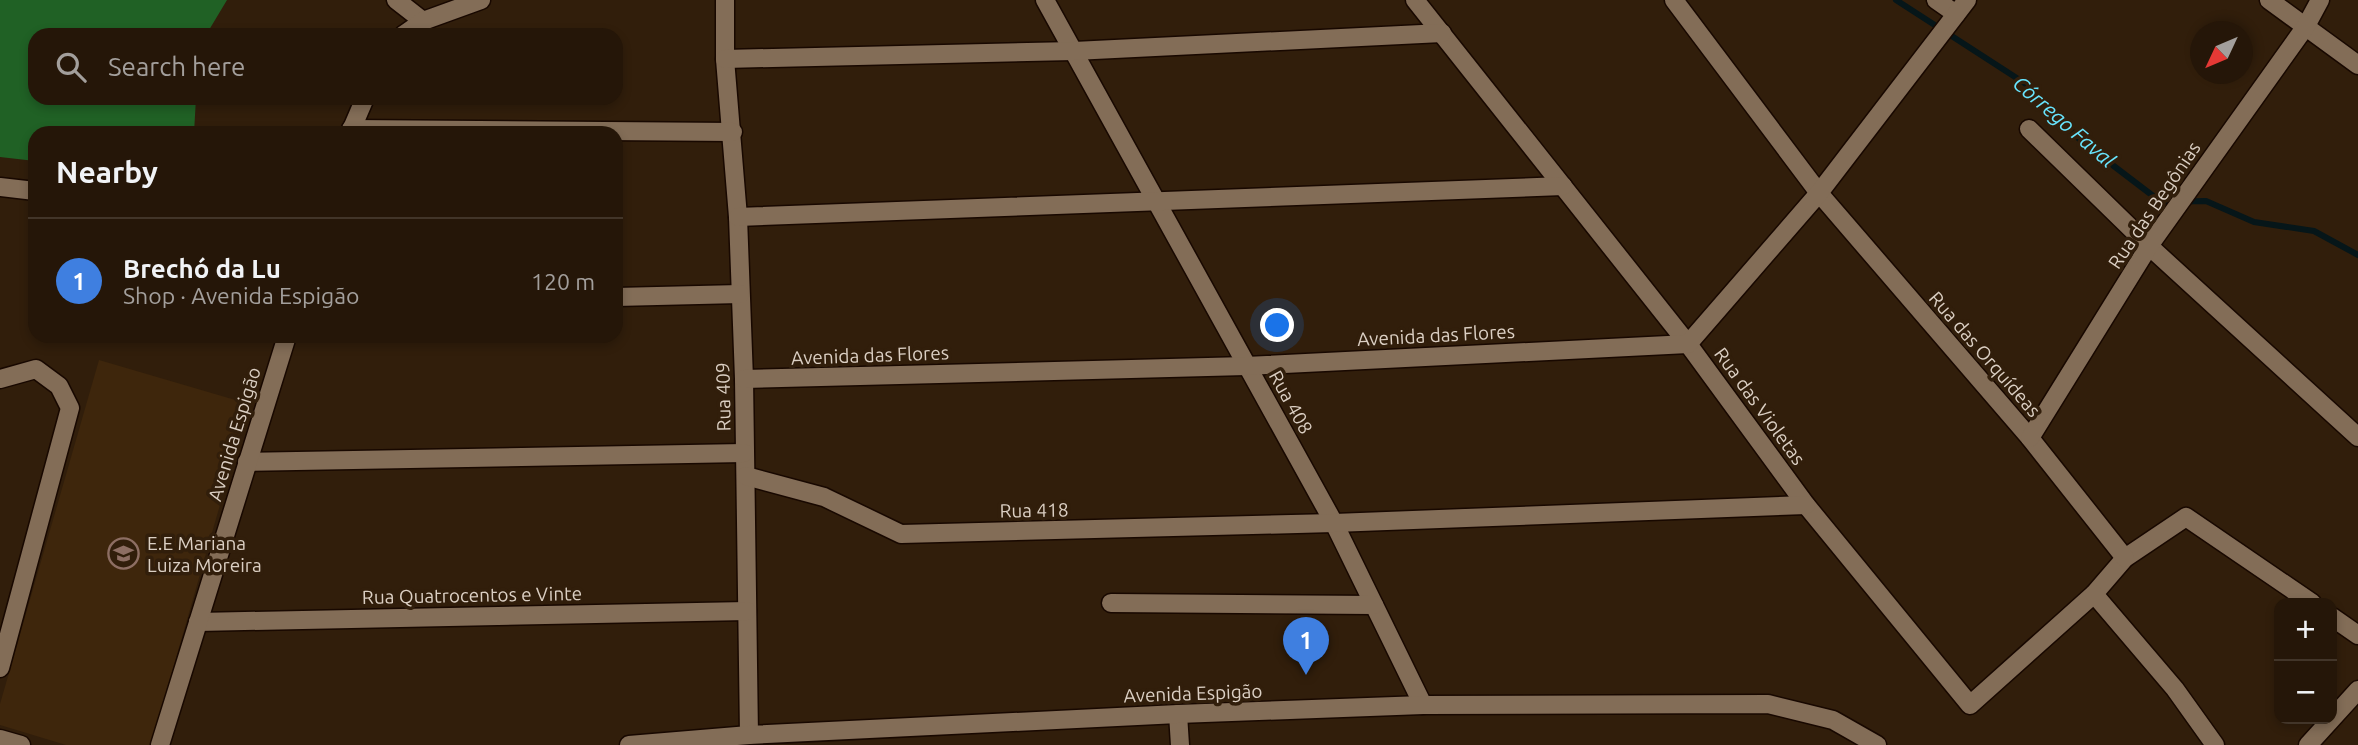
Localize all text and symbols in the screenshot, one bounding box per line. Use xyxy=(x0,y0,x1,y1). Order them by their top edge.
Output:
north arrow xyxy=(2190,21,2253,84)
search box xyxy=(28,28,623,105)
icon: search xyxy=(52,48,90,86)
text: Search here xyxy=(108,52,245,81)
water label: Córrego Faval xyxy=(2009,70,2121,172)
street label: Rua das Begônias xyxy=(2103,137,2205,273)
text: Nearby xyxy=(56,155,158,189)
text: Brechó da Lu xyxy=(123,254,281,283)
text: 1 xyxy=(73,269,85,294)
text: 120 m xyxy=(531,269,595,294)
text: Shop · Avenida Espigão xyxy=(123,283,360,308)
street label: Rua das Orquídeas xyxy=(1925,287,2045,421)
your location xyxy=(1260,308,1294,342)
street label: Avenida das Flores xyxy=(1357,320,1515,350)
street label: Avenida das Flores xyxy=(791,341,949,369)
street label: Rua das Violetas xyxy=(1710,343,1810,469)
street label: Rua 409 xyxy=(711,362,735,432)
street label: Avenida Espigão xyxy=(203,364,265,504)
street label: Rua 408 xyxy=(1265,367,1317,437)
street label: Rua 418 xyxy=(999,498,1069,522)
place label: E.E Mariana Luiza Moreira xyxy=(147,532,262,576)
school or university icon: E.E Mariana Luiza Moreira xyxy=(107,537,141,571)
street label: Rua Quatrocentos e Vinte xyxy=(362,582,582,608)
map controls xyxy=(2274,598,2337,724)
button: + xyxy=(2274,598,2337,661)
pin: 1 xyxy=(1283,617,1329,675)
button: − xyxy=(2274,661,2337,724)
street label: Avenida Espigão xyxy=(1123,680,1263,706)

